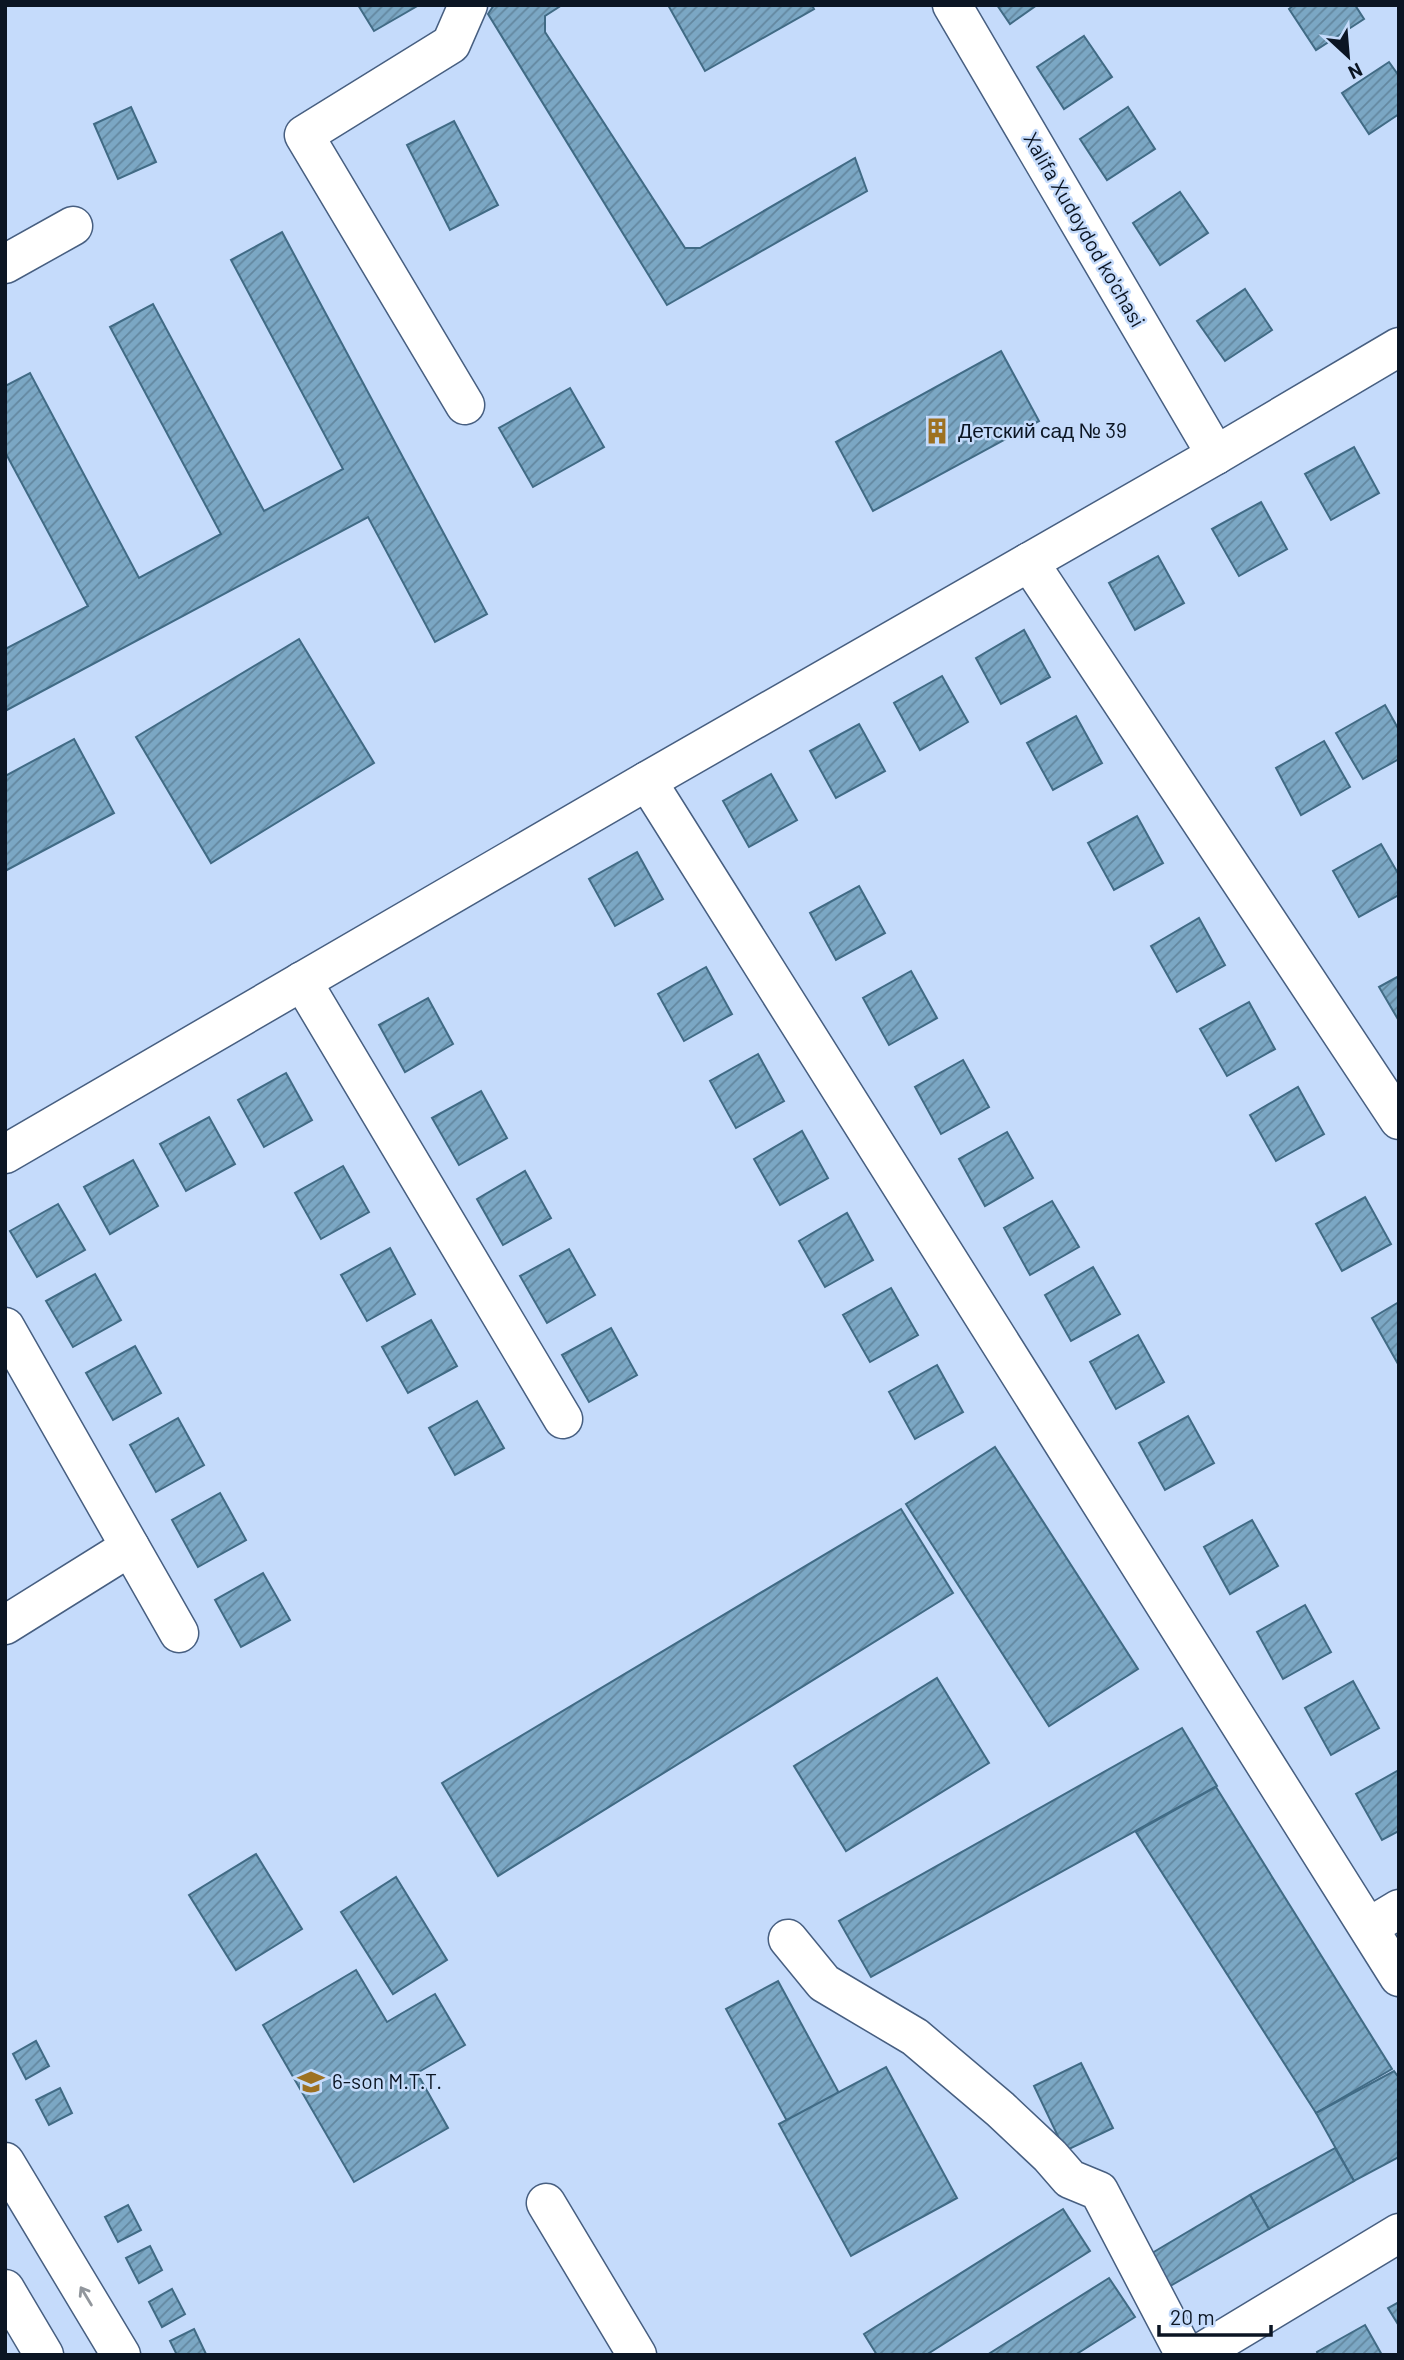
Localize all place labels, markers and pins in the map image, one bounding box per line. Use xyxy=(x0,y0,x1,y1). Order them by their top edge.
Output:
building icon: Детский сад № 39 xyxy=(922,416,952,446)
place label: Детский сад № 39 xyxy=(958,417,1127,442)
school or university icon: 6-son M.T.T. xyxy=(296,2067,326,2097)
place label: 6-son M.T.T. xyxy=(332,2068,442,2093)

